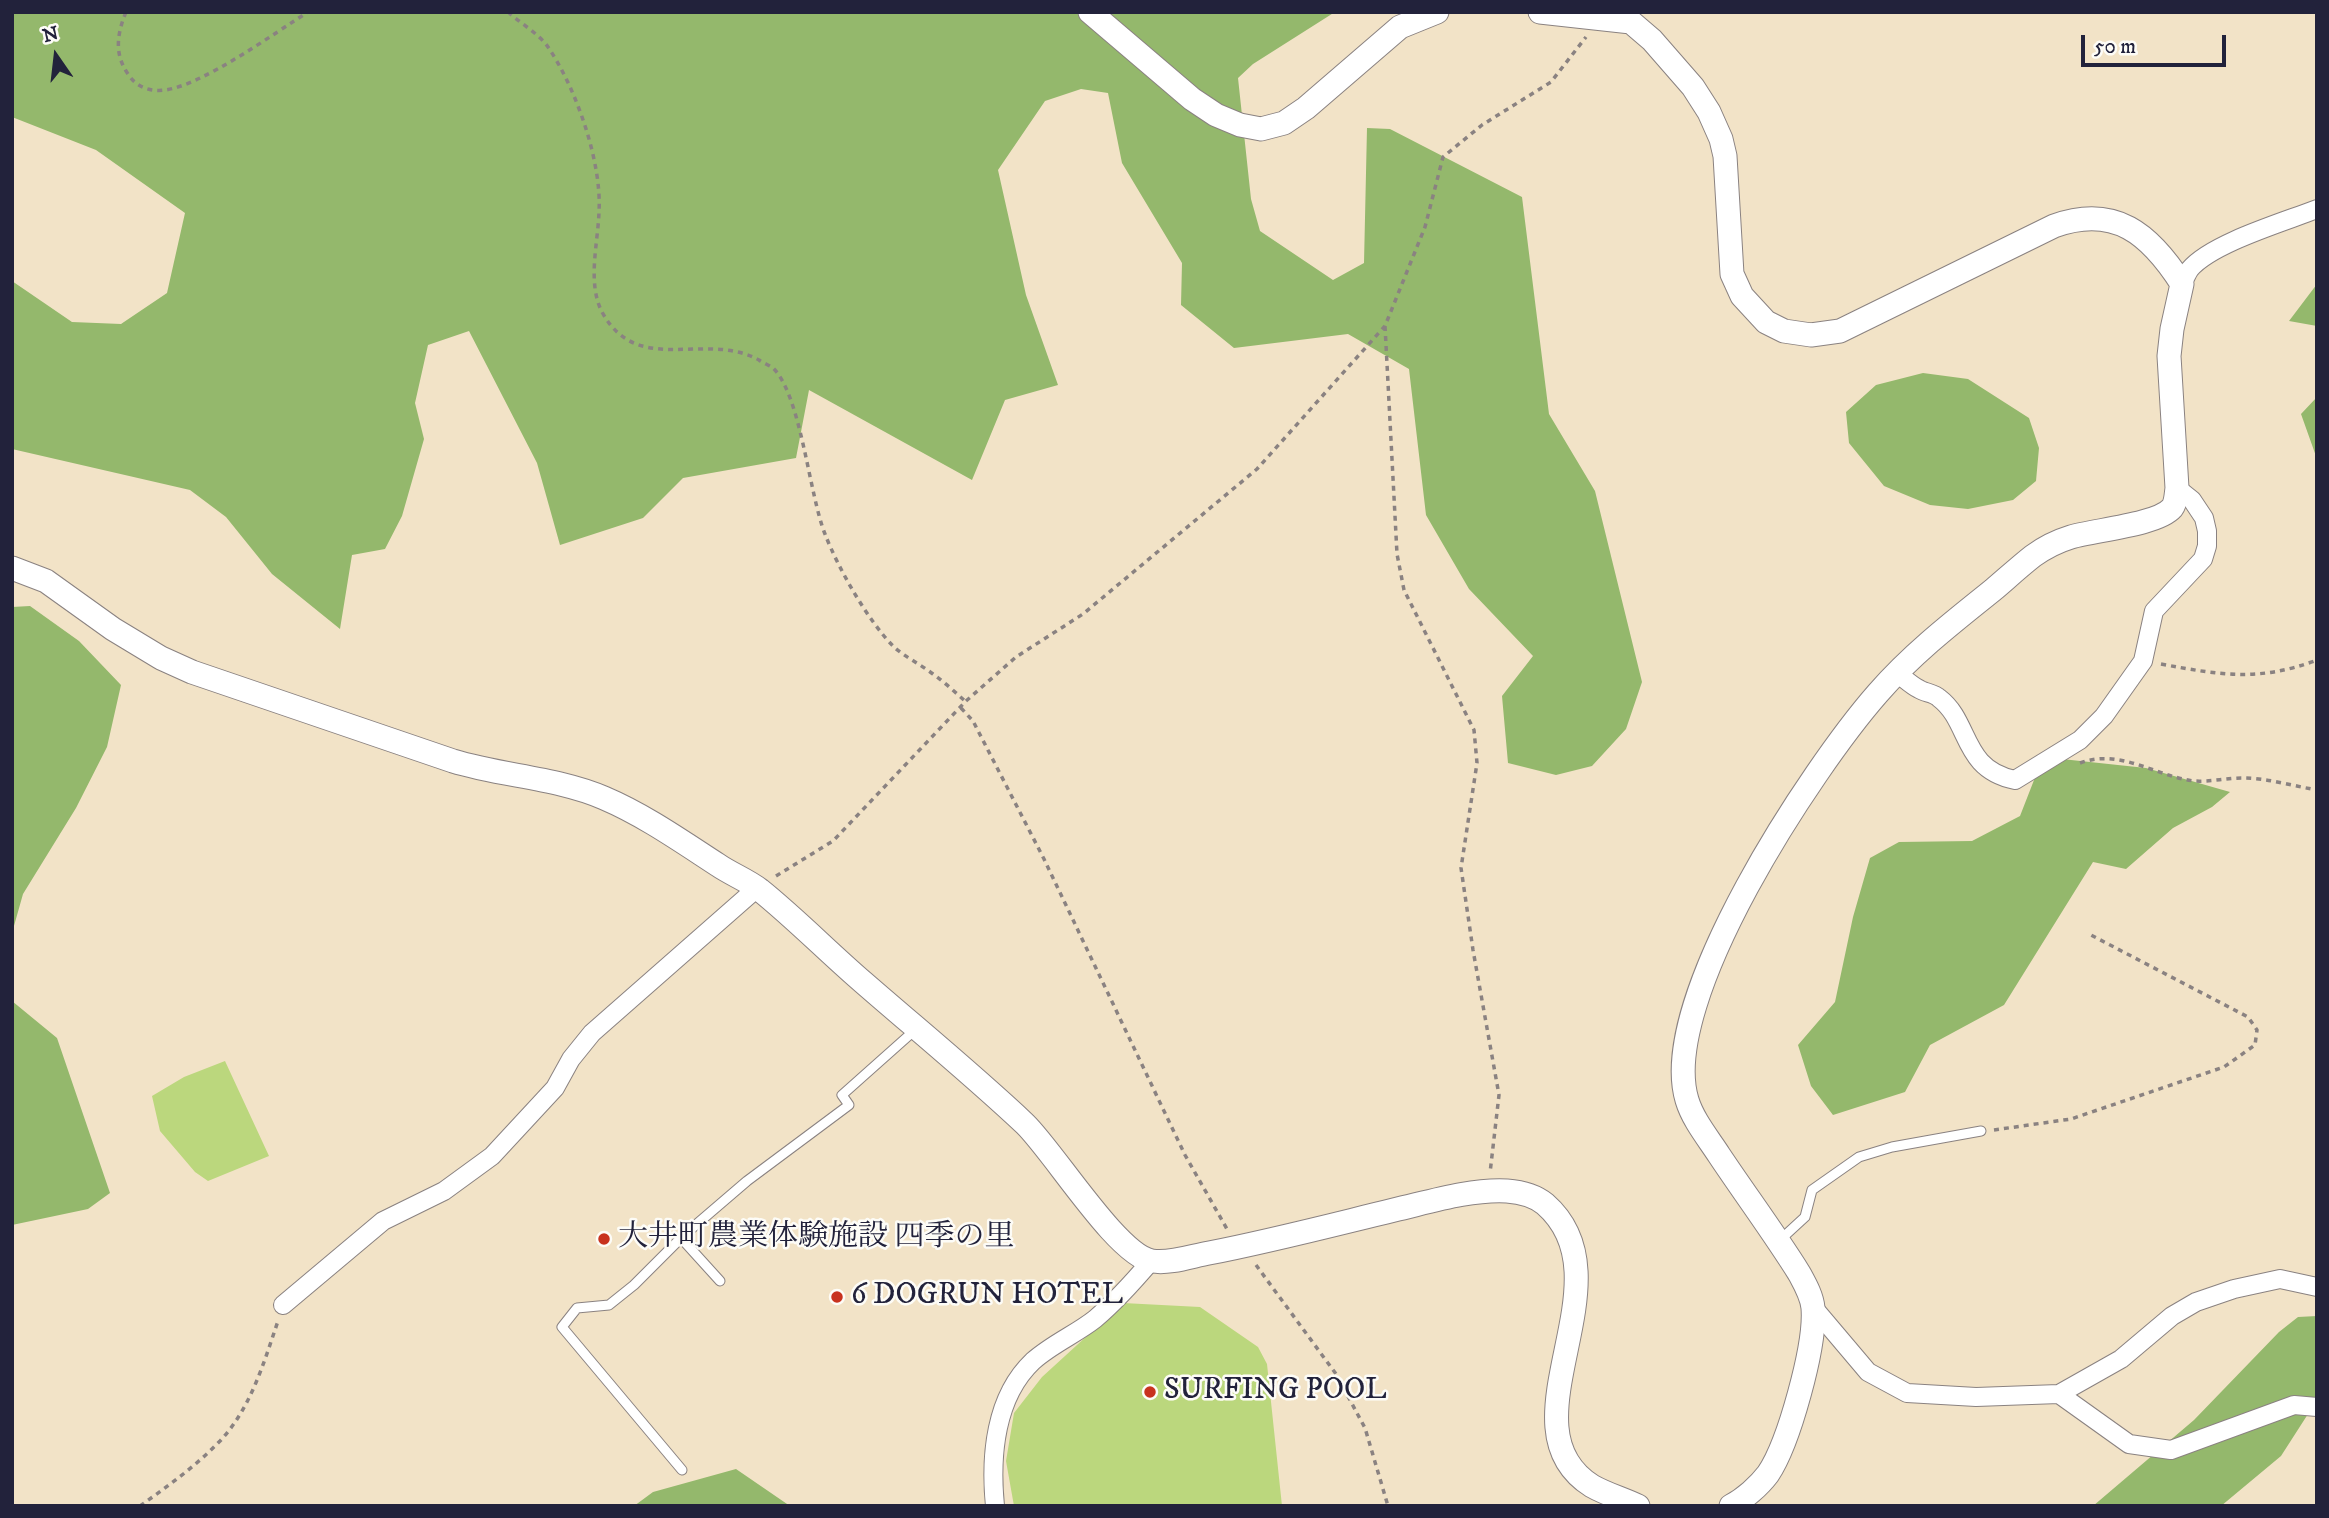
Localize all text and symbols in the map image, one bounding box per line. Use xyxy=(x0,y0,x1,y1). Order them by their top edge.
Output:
north arrow xyxy=(21,21,91,91)
scale bar xyxy=(2084,21,2229,65)
text: N xyxy=(40,22,61,48)
text: 50 m xyxy=(2094,34,2136,60)
place label: 大井町農業体験施設 四季の里 xyxy=(618,1221,1014,1257)
marker: 大井町農業体験施設 四季の里 xyxy=(596,1231,612,1247)
place label: 6 DOGRUN HOTEL xyxy=(851,1279,1123,1315)
marker: 6 DOGRUN HOTEL xyxy=(829,1289,845,1305)
place label: SURFING POOL xyxy=(1164,1374,1387,1410)
marker: SURFING POOL xyxy=(1142,1384,1158,1400)

